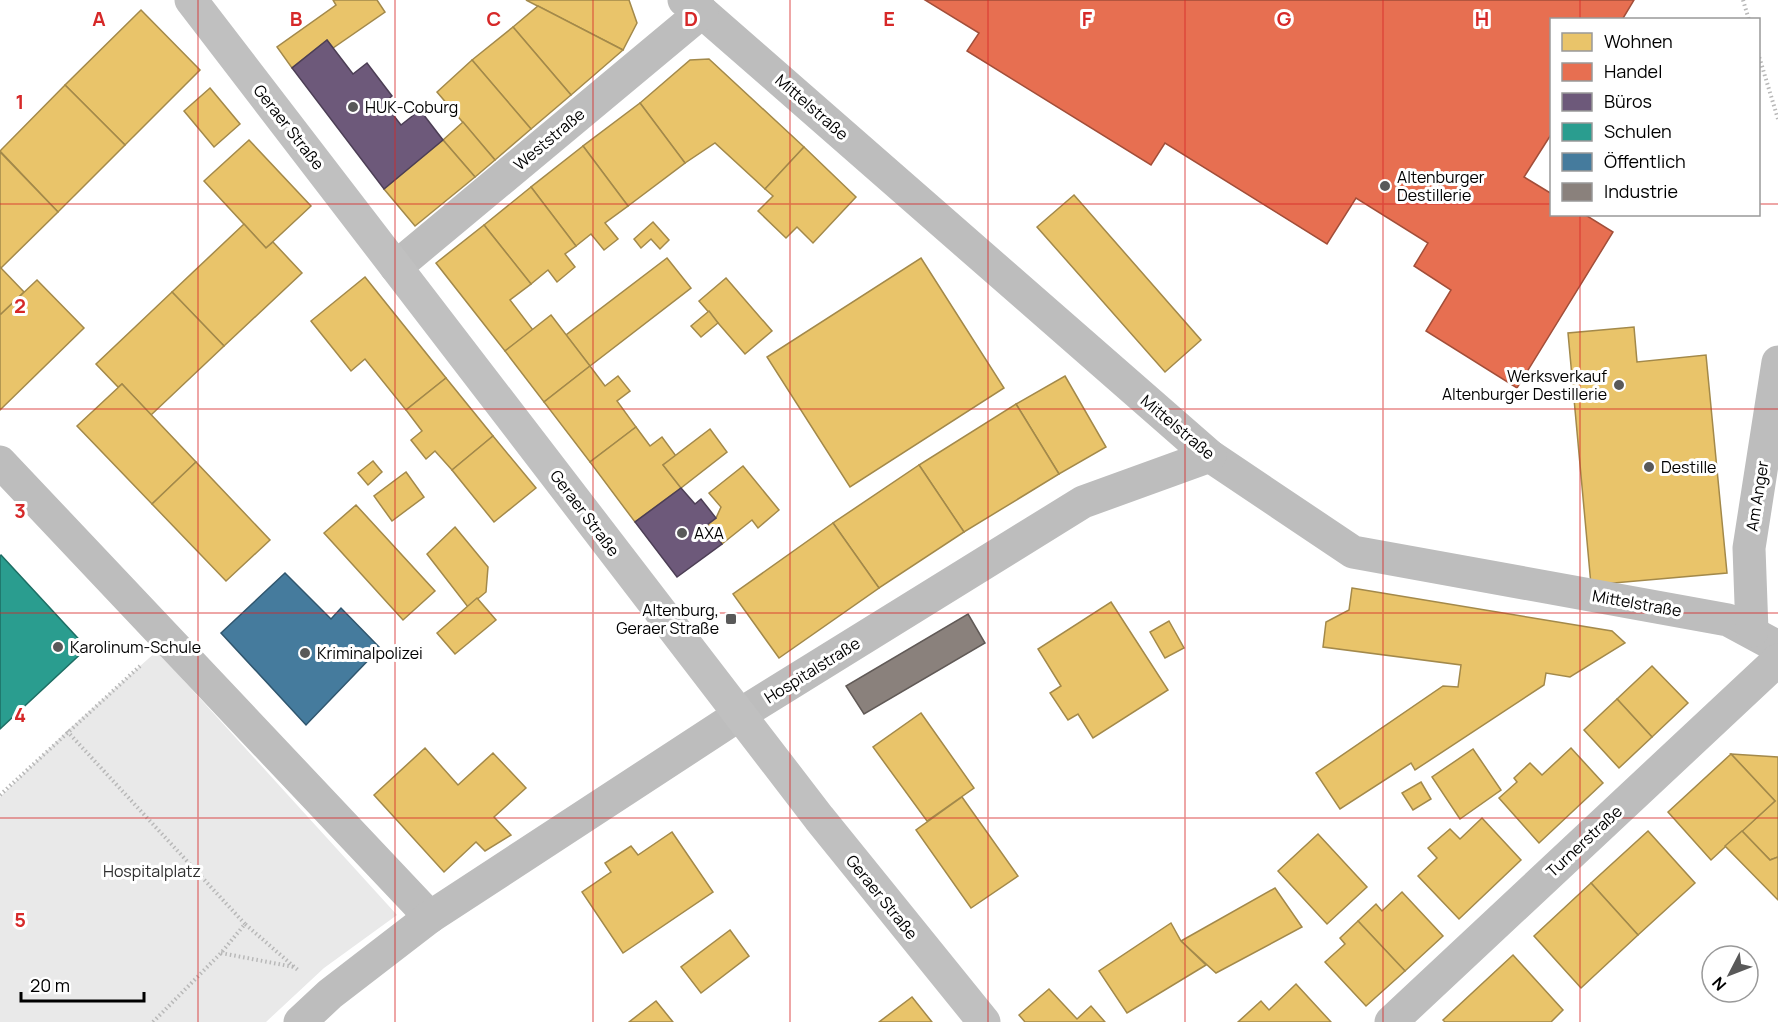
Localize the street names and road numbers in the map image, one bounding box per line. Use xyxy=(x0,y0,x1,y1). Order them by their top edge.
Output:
street label: Mittelstraße xyxy=(771,69,853,145)
street label: Geraer Straße xyxy=(249,80,329,174)
street label: Weststraße xyxy=(509,103,589,175)
street label: Mittelstraße xyxy=(1136,390,1220,464)
street label: Am Anger xyxy=(1741,459,1773,533)
street label: Geraer Straße xyxy=(545,465,625,561)
street label: Mittelstraße xyxy=(1591,584,1683,622)
street label: Hospitalstraße xyxy=(760,632,864,708)
street label: Turnerstraße xyxy=(1541,800,1627,882)
street label: Geraer Straße xyxy=(841,850,923,944)

